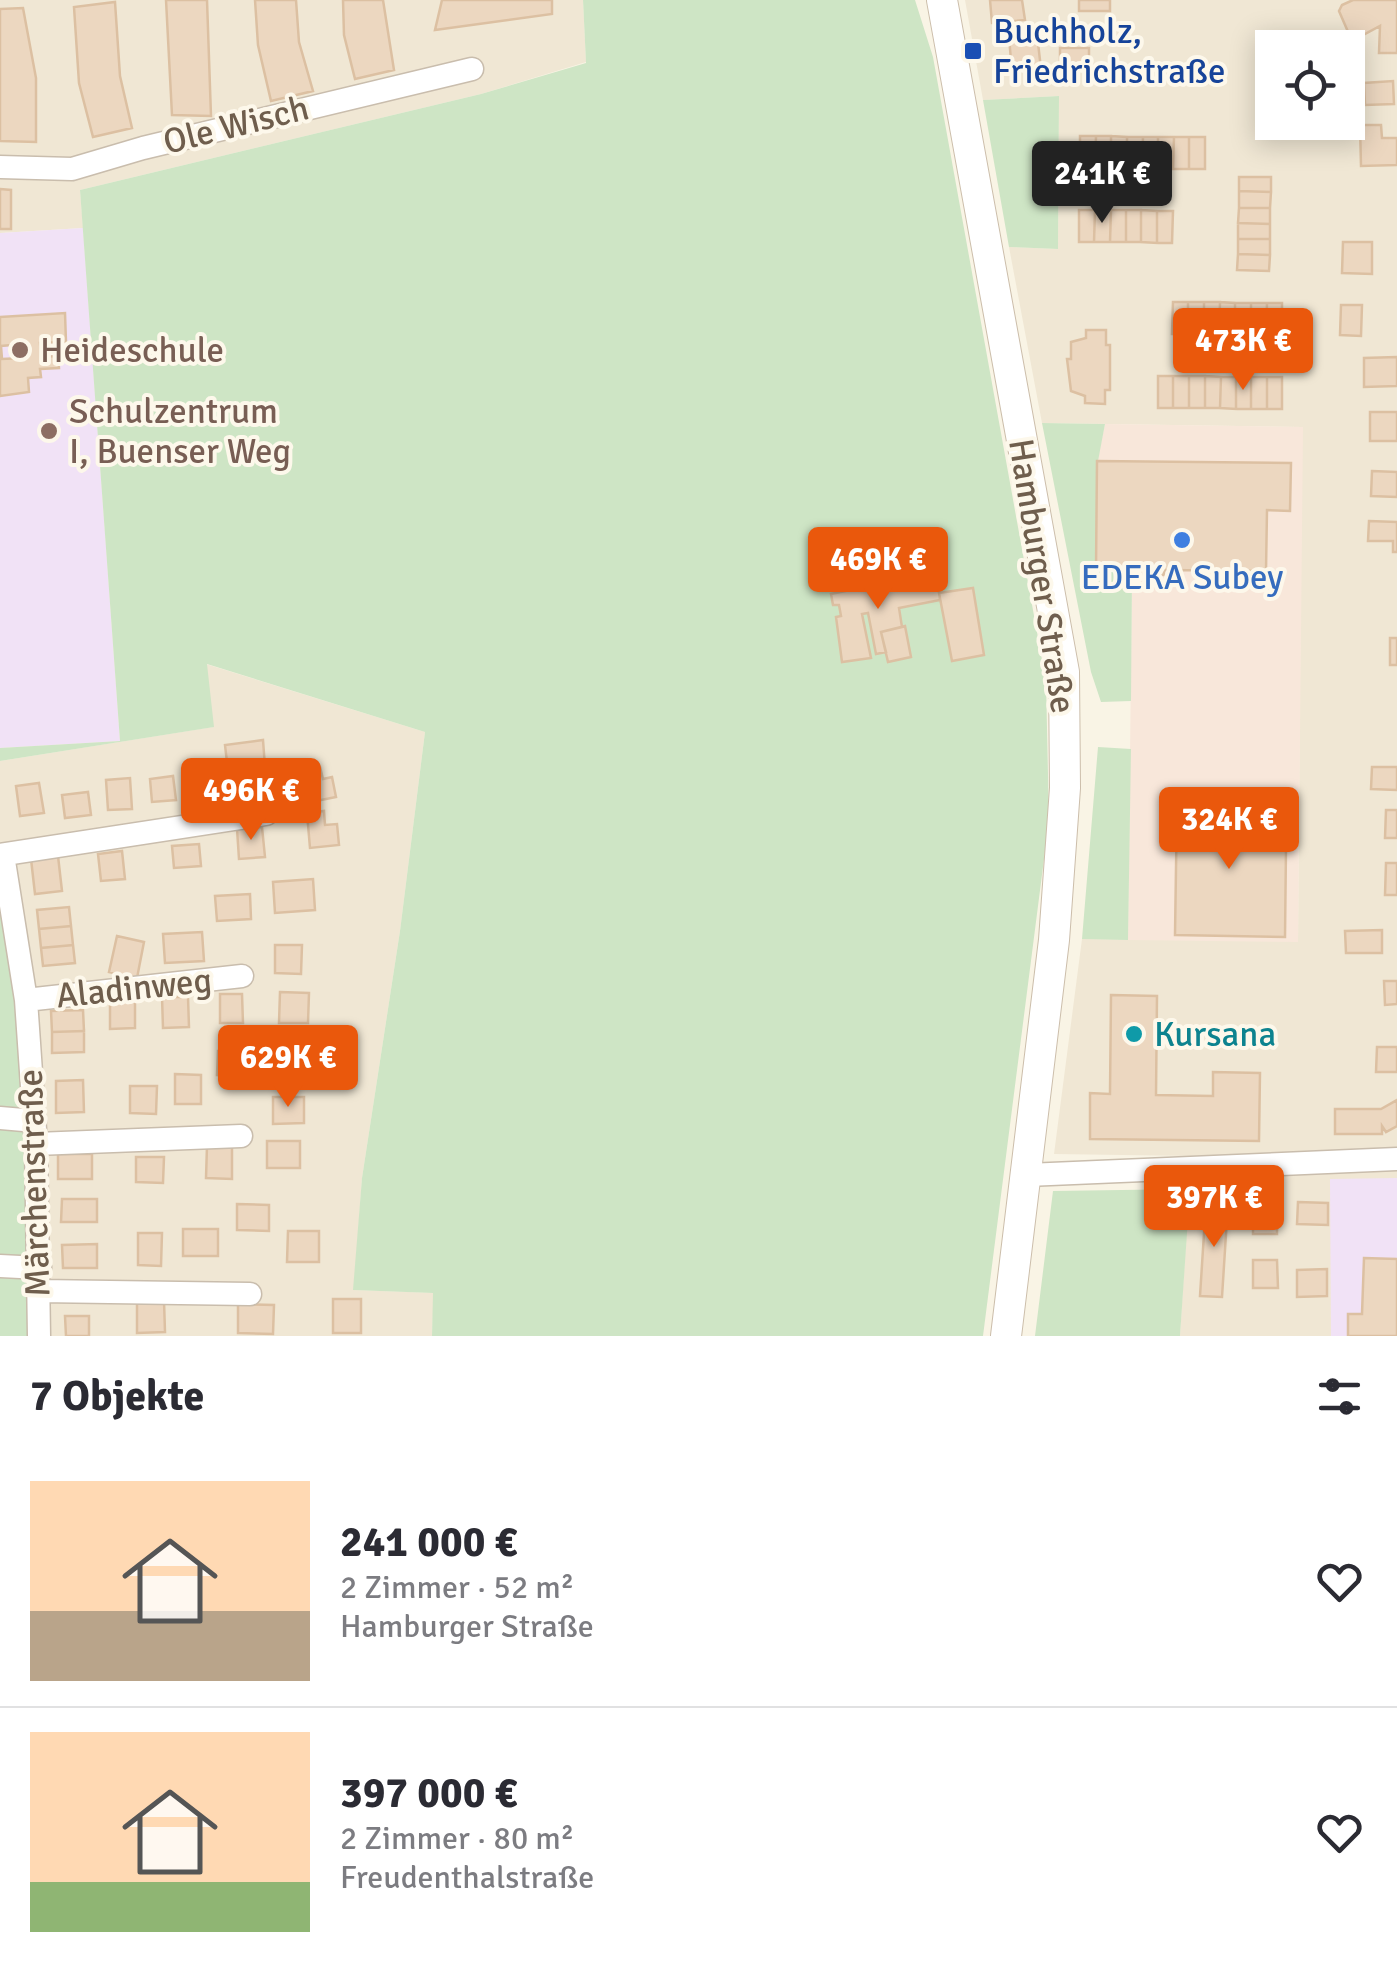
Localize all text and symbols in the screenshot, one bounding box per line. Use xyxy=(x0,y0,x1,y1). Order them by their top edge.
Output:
place label: Buchholz, Friedrichstraße xyxy=(993,10,1225,93)
map controls xyxy=(1255,30,1365,140)
button: locate xyxy=(1255,30,1365,140)
marker: Buchholz, Friedrichstraße xyxy=(962,40,984,62)
street label: Ole Wisch xyxy=(159,86,313,164)
pin: 241K € xyxy=(1021,141,1183,226)
text: 241K € xyxy=(1054,154,1150,193)
pin: 473K € xyxy=(1162,308,1324,393)
text: 473K € xyxy=(1195,321,1291,360)
place label: Heideschule xyxy=(40,329,224,372)
marker: Heideschule xyxy=(9,339,31,361)
place label: Schulzentrum I, Buenser Weg xyxy=(69,390,291,473)
marker: Schulzentrum I, Buenser Weg xyxy=(38,420,60,442)
street label: Hamburger Straße xyxy=(999,436,1085,716)
pin: 469K € xyxy=(797,527,959,612)
marker: EDEKA Subey xyxy=(1171,529,1193,551)
text: 469K € xyxy=(830,540,926,579)
place label: EDEKA Subey xyxy=(1081,556,1283,599)
pin: 496K € xyxy=(170,758,332,843)
text: 496K € xyxy=(203,771,299,810)
pin: 324K € xyxy=(1148,787,1310,872)
text: 324K € xyxy=(1181,800,1277,839)
street label: Aladinweg xyxy=(54,958,214,1018)
place label: Kursana xyxy=(1154,1013,1276,1056)
marker: Kursana xyxy=(1123,1023,1145,1045)
pin: 629K € xyxy=(207,1025,369,1110)
text: 629K € xyxy=(240,1038,336,1077)
street label: Märchenstraße xyxy=(9,1068,59,1298)
pin: 397K € xyxy=(1133,1165,1295,1250)
text: 397K € xyxy=(1166,1178,1262,1217)
icon: filters xyxy=(1312,1369,1367,1424)
text: 7 Objekte xyxy=(30,1371,204,1422)
text: 241 000 € xyxy=(340,1517,517,1568)
icon: home xyxy=(110,1521,230,1641)
icon: heart xyxy=(1312,1554,1367,1609)
text: 2 Zimmer · 52 m² xyxy=(340,1568,574,1607)
text: Hamburger Straße xyxy=(340,1607,594,1646)
text: 397 000 € xyxy=(340,1768,517,1819)
icon: home xyxy=(110,1772,230,1892)
icon: heart xyxy=(1312,1805,1367,1860)
text: 2 Zimmer · 80 m² xyxy=(340,1819,574,1858)
text: Freudenthalstraße xyxy=(340,1858,594,1897)

